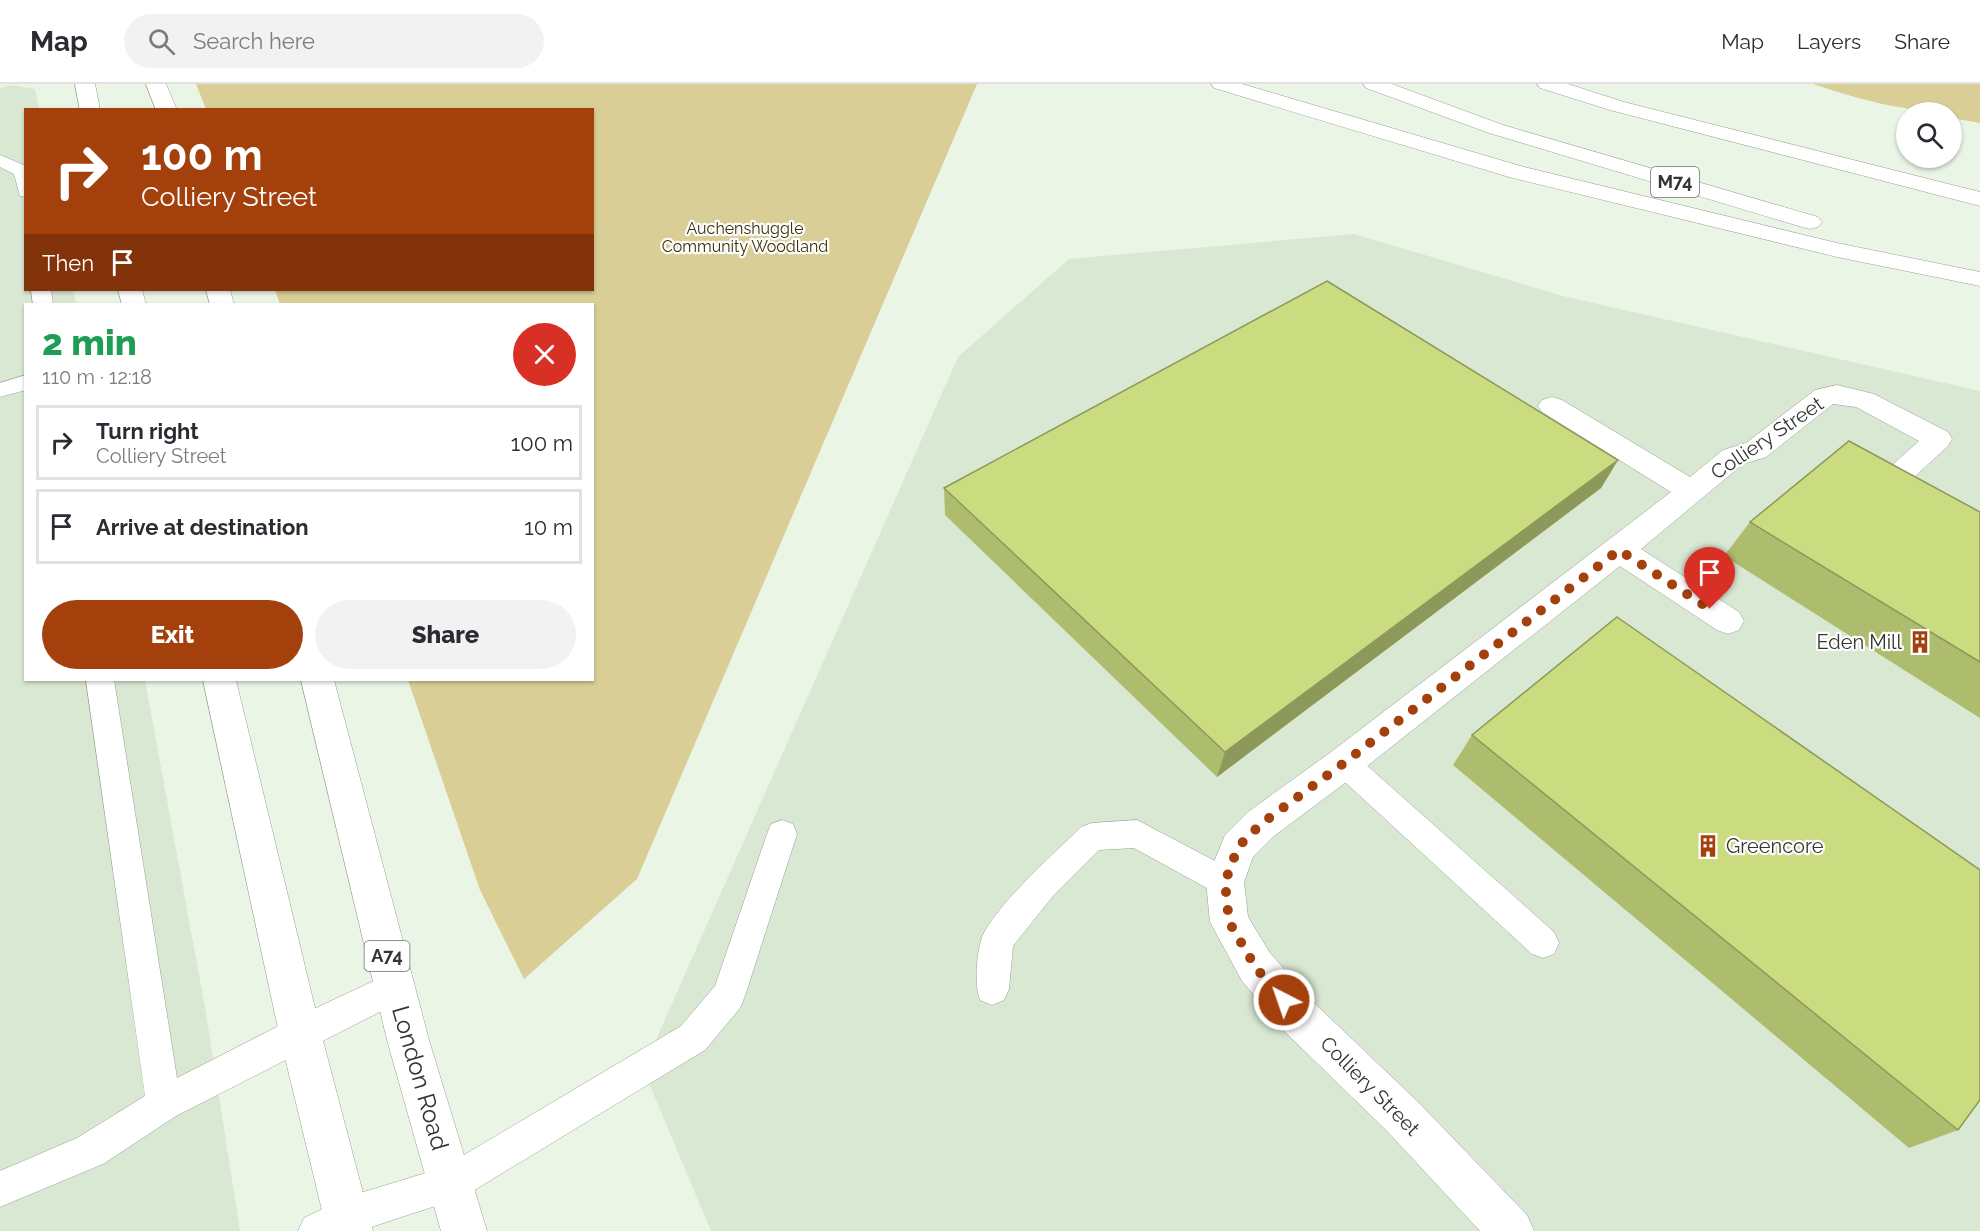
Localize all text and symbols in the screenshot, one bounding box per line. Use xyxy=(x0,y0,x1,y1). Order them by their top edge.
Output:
search box xyxy=(124,14,544,68)
text: Map xyxy=(30,25,88,58)
icon: search xyxy=(145,25,178,58)
text: Search here xyxy=(193,28,315,54)
text: Map xyxy=(1721,29,1764,54)
text: Layers xyxy=(1797,29,1861,54)
text: Share xyxy=(1894,29,1950,54)
map controls xyxy=(1896,102,1962,168)
button: search xyxy=(1896,102,1962,168)
text: 100 m xyxy=(141,131,263,180)
icon: right xyxy=(42,132,120,210)
road number: M74 xyxy=(1651,167,1699,197)
text: Colliery Street xyxy=(141,181,317,212)
park label: Auchenshuggle Community Woodland xyxy=(662,219,828,256)
icon: arrive xyxy=(106,246,139,279)
text: Then xyxy=(42,250,94,276)
text: 2 min xyxy=(42,321,137,363)
button: close xyxy=(513,323,576,386)
text: 110 m · 12:18 xyxy=(42,365,152,389)
street label: Colliery Street xyxy=(1706,391,1828,484)
text: Turn right xyxy=(96,418,199,444)
icon: right xyxy=(45,426,78,459)
text: 100 m xyxy=(511,430,573,456)
text: Colliery Street xyxy=(96,444,226,468)
icon: arrive xyxy=(45,510,78,543)
text: Arrive at destination xyxy=(96,514,309,540)
text: 10 m xyxy=(524,514,573,540)
pin xyxy=(1684,547,1735,609)
icon: arrive xyxy=(1693,556,1726,589)
button: Exit xyxy=(42,600,303,669)
button: Share xyxy=(315,600,576,669)
building icon: Eden Mill xyxy=(1907,629,1933,655)
place label: Eden Mill xyxy=(1816,630,1903,654)
building icon: Greencore xyxy=(1695,833,1721,859)
place label: Greencore xyxy=(1726,834,1824,858)
road number: A74 xyxy=(364,941,410,971)
position arrow xyxy=(1252,968,1316,1032)
street label: London Road xyxy=(386,1002,455,1153)
street label: Colliery Street xyxy=(1315,1031,1425,1141)

